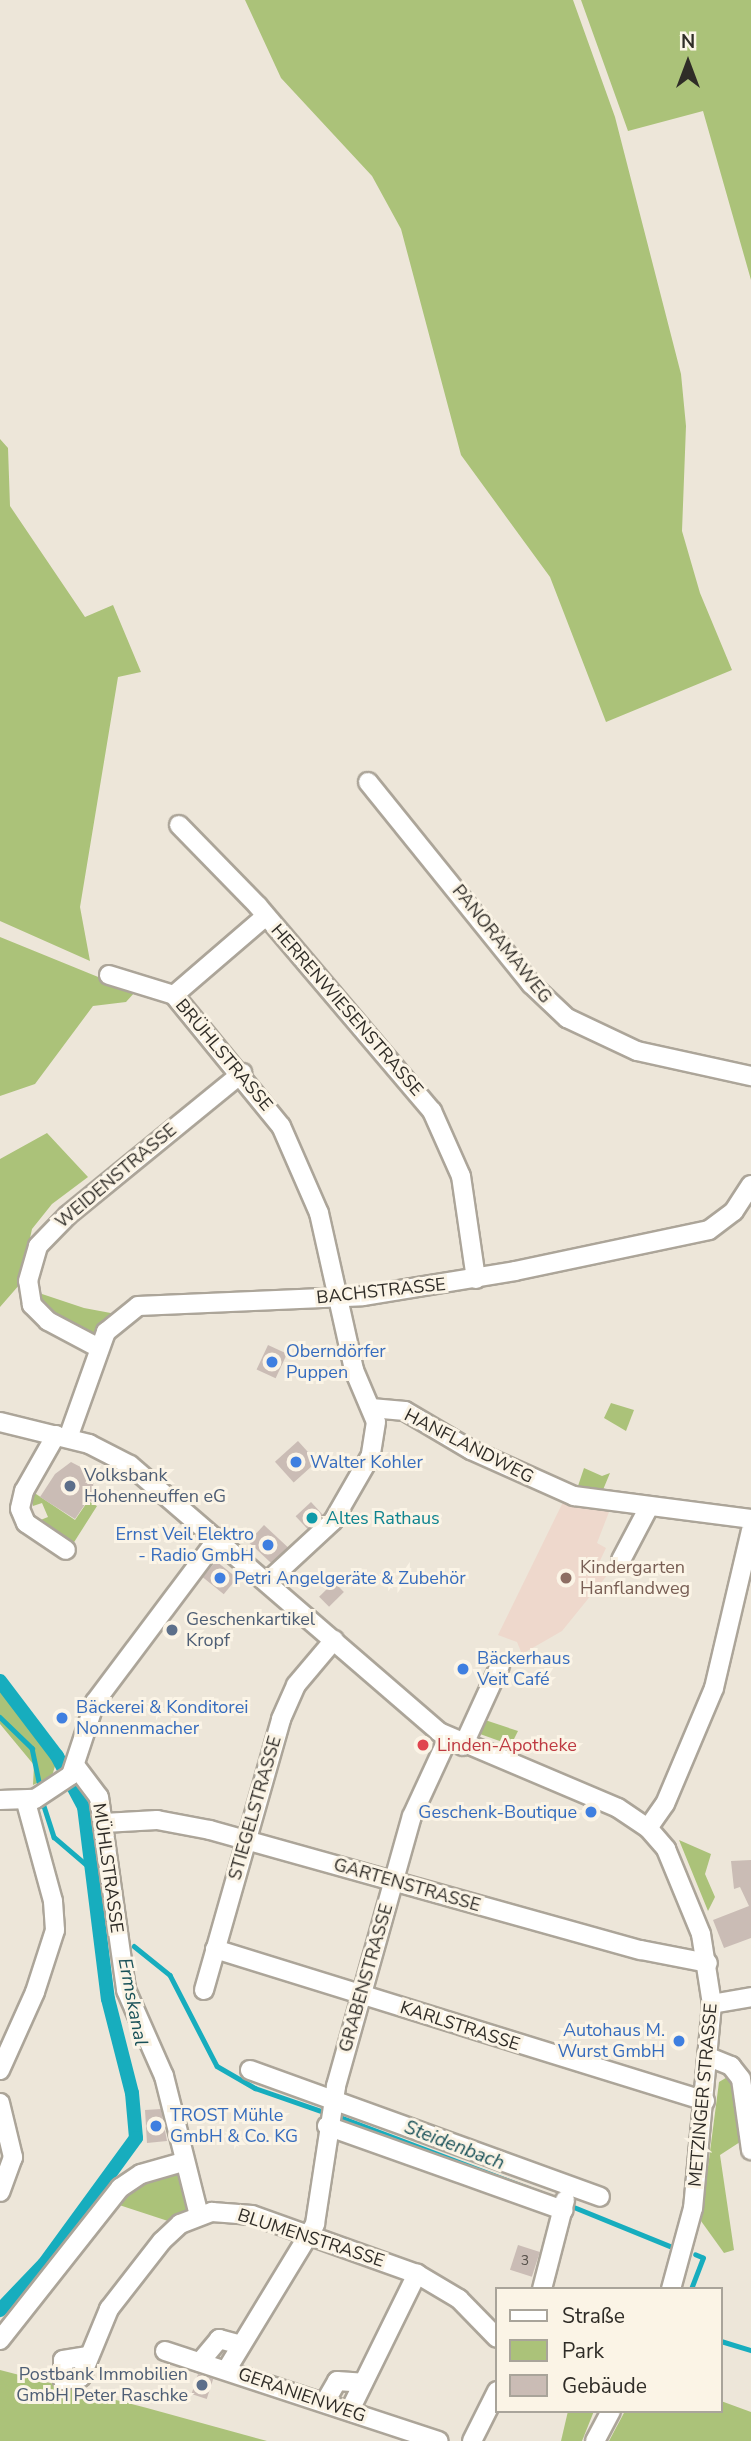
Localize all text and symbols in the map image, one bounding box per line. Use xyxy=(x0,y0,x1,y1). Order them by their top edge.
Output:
north arrow xyxy=(653,28,723,98)
text: N xyxy=(681,29,695,55)
street label: PANORAMAWEG xyxy=(448,880,556,1008)
street label: HERRENWIESENSTRASSE xyxy=(266,920,428,1100)
street label: BRÜHLSTRASSE xyxy=(171,995,277,1115)
street label: WEIDENSTRASSE xyxy=(51,1119,181,1233)
street label: BACHSTRASSE xyxy=(315,1273,447,1309)
place label: Oberndörfer Puppen xyxy=(286,1341,386,1384)
marker: Oberndörfer Puppen xyxy=(264,1354,280,1370)
street label: HANFLANDWEG xyxy=(401,1404,537,1488)
place label: Walter Kohler xyxy=(310,1451,423,1473)
marker: Walter Kohler xyxy=(288,1454,304,1470)
place label: Volksbank Hohenneuffen eG xyxy=(84,1465,226,1508)
marker: Volksbank Hohenneuffen eG xyxy=(62,1478,78,1494)
place label: Altes Rathaus xyxy=(326,1507,440,1529)
marker: Altes Rathaus xyxy=(304,1510,320,1526)
place label: Ernst Veil Elektro - Radio GmbH xyxy=(116,1524,254,1566)
marker: Ernst Veil Elektro - Radio GmbH xyxy=(260,1537,276,1553)
place label: Kindergarten Hanflandweg xyxy=(580,1557,690,1600)
place label: Petri Angelgeräte & Zubehör xyxy=(234,1567,466,1589)
marker: Petri Angelgeräte & Zubehör xyxy=(212,1570,228,1586)
marker: Kindergarten Hanflandweg xyxy=(558,1570,574,1586)
place label: Geschenkartikel Kropf xyxy=(186,1609,315,1652)
marker: Geschenkartikel Kropf xyxy=(164,1622,180,1638)
place label: Bäckerhaus Veit Café xyxy=(477,1648,570,1690)
marker: Bäckerhaus Veit Café xyxy=(455,1661,471,1677)
place label: Bäckerei & Konditorei Nonnenmacher xyxy=(76,1697,248,1740)
marker: Bäckerei & Konditorei Nonnenmacher xyxy=(54,1710,70,1726)
street label: STIEGELSTRASSE xyxy=(224,1733,286,1883)
place label: Linden-Apotheke xyxy=(437,1734,577,1756)
marker: Linden-Apotheke xyxy=(415,1737,431,1753)
place label: Geschenk-Boutique xyxy=(418,1801,577,1823)
street label: MÜHLSTRASSE xyxy=(88,1802,128,1934)
marker: Geschenk-Boutique xyxy=(583,1804,599,1820)
street label: GARTENSTRASSE xyxy=(331,1854,483,1916)
street label: GRABENSTRASSE xyxy=(335,1901,397,2055)
water label: Ermskanal xyxy=(112,1956,152,2048)
street label: KARLSTRASSE xyxy=(397,1996,523,2056)
street label: METZINGER STRASSE xyxy=(684,2002,722,2188)
place label: Autohaus M. Wurst GmbH xyxy=(557,2020,665,2062)
marker: Autohaus M. Wurst GmbH xyxy=(671,2033,687,2049)
place label: TROST Mühle GmbH & Co. KG xyxy=(170,2105,298,2148)
water label: Steidenbach xyxy=(401,2116,507,2176)
marker: TROST Mühle GmbH & Co. KG xyxy=(148,2118,164,2134)
street label: BLUMENSTRASSE xyxy=(235,2204,387,2272)
house number: 3 xyxy=(521,2253,529,2269)
legend xyxy=(496,2287,723,2413)
text: Straße xyxy=(562,2302,625,2330)
text: Park xyxy=(562,2337,604,2365)
street label: GERANIENWEG xyxy=(235,2363,369,2427)
place label: Postbank Immobilien GmbH Peter Raschke xyxy=(16,2364,188,2406)
text: Gebäude xyxy=(562,2372,647,2400)
marker: Postbank Immobilien GmbH Peter Raschke xyxy=(194,2377,210,2393)

